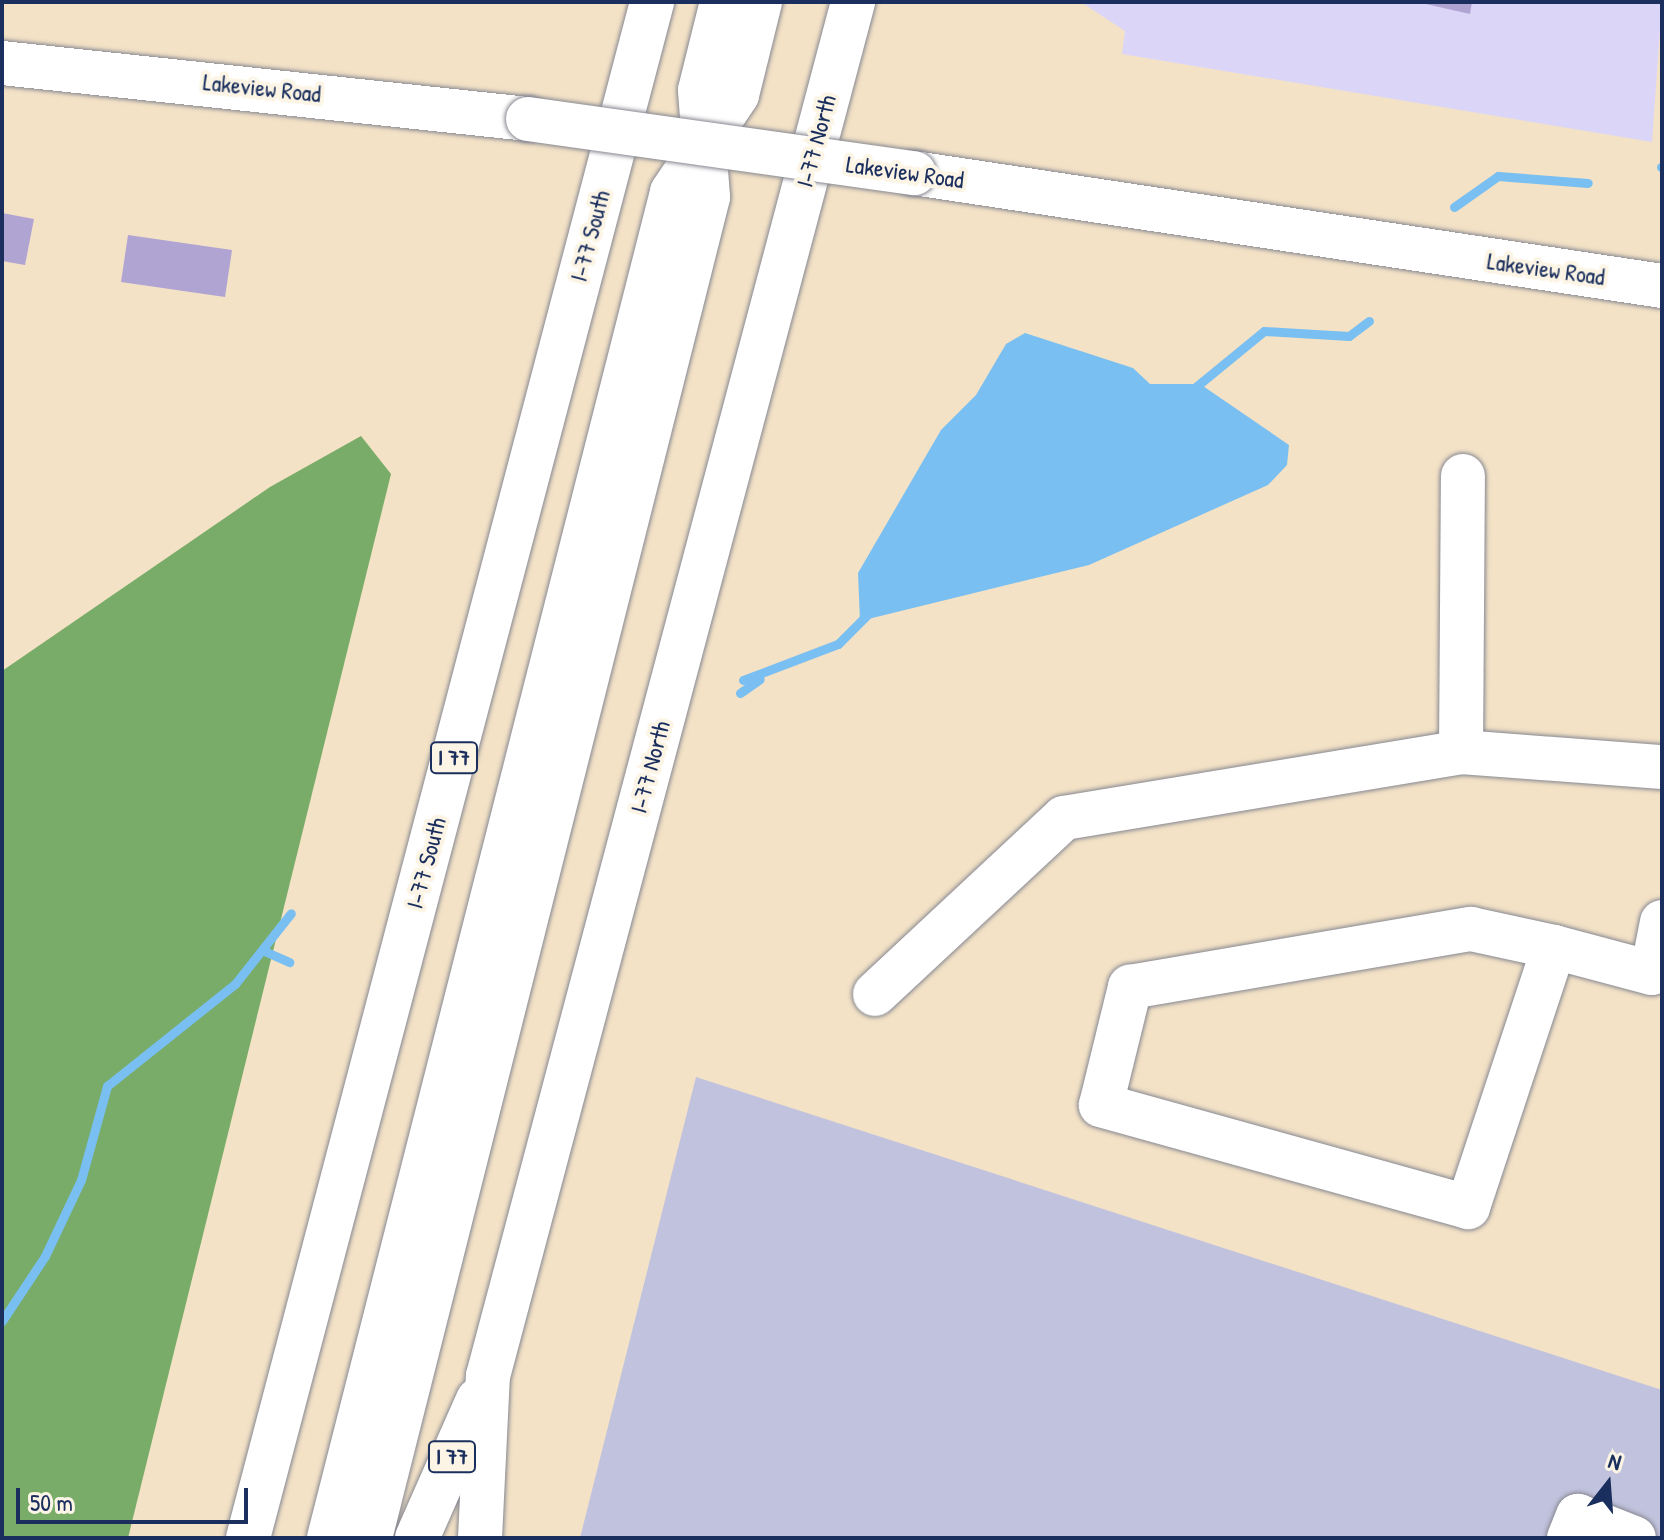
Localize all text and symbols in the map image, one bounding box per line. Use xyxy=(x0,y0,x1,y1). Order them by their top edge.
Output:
street label: Lakeview Road xyxy=(202,67,322,109)
street label: I-77 North xyxy=(790,92,842,190)
street label: Lakeview Road xyxy=(844,150,966,194)
street label: I-77 South xyxy=(564,187,616,285)
street label: Lakeview Road xyxy=(1485,247,1607,291)
street label: I-77 North xyxy=(624,718,676,816)
road number: I 77 xyxy=(428,740,480,776)
street label: I-77 South xyxy=(400,814,452,912)
road number: I 77 xyxy=(426,1439,478,1475)
north arrow xyxy=(1568,1444,1648,1524)
text: N xyxy=(1605,1445,1625,1477)
scale bar xyxy=(20,1472,252,1522)
text: 50 m xyxy=(30,1486,73,1518)

